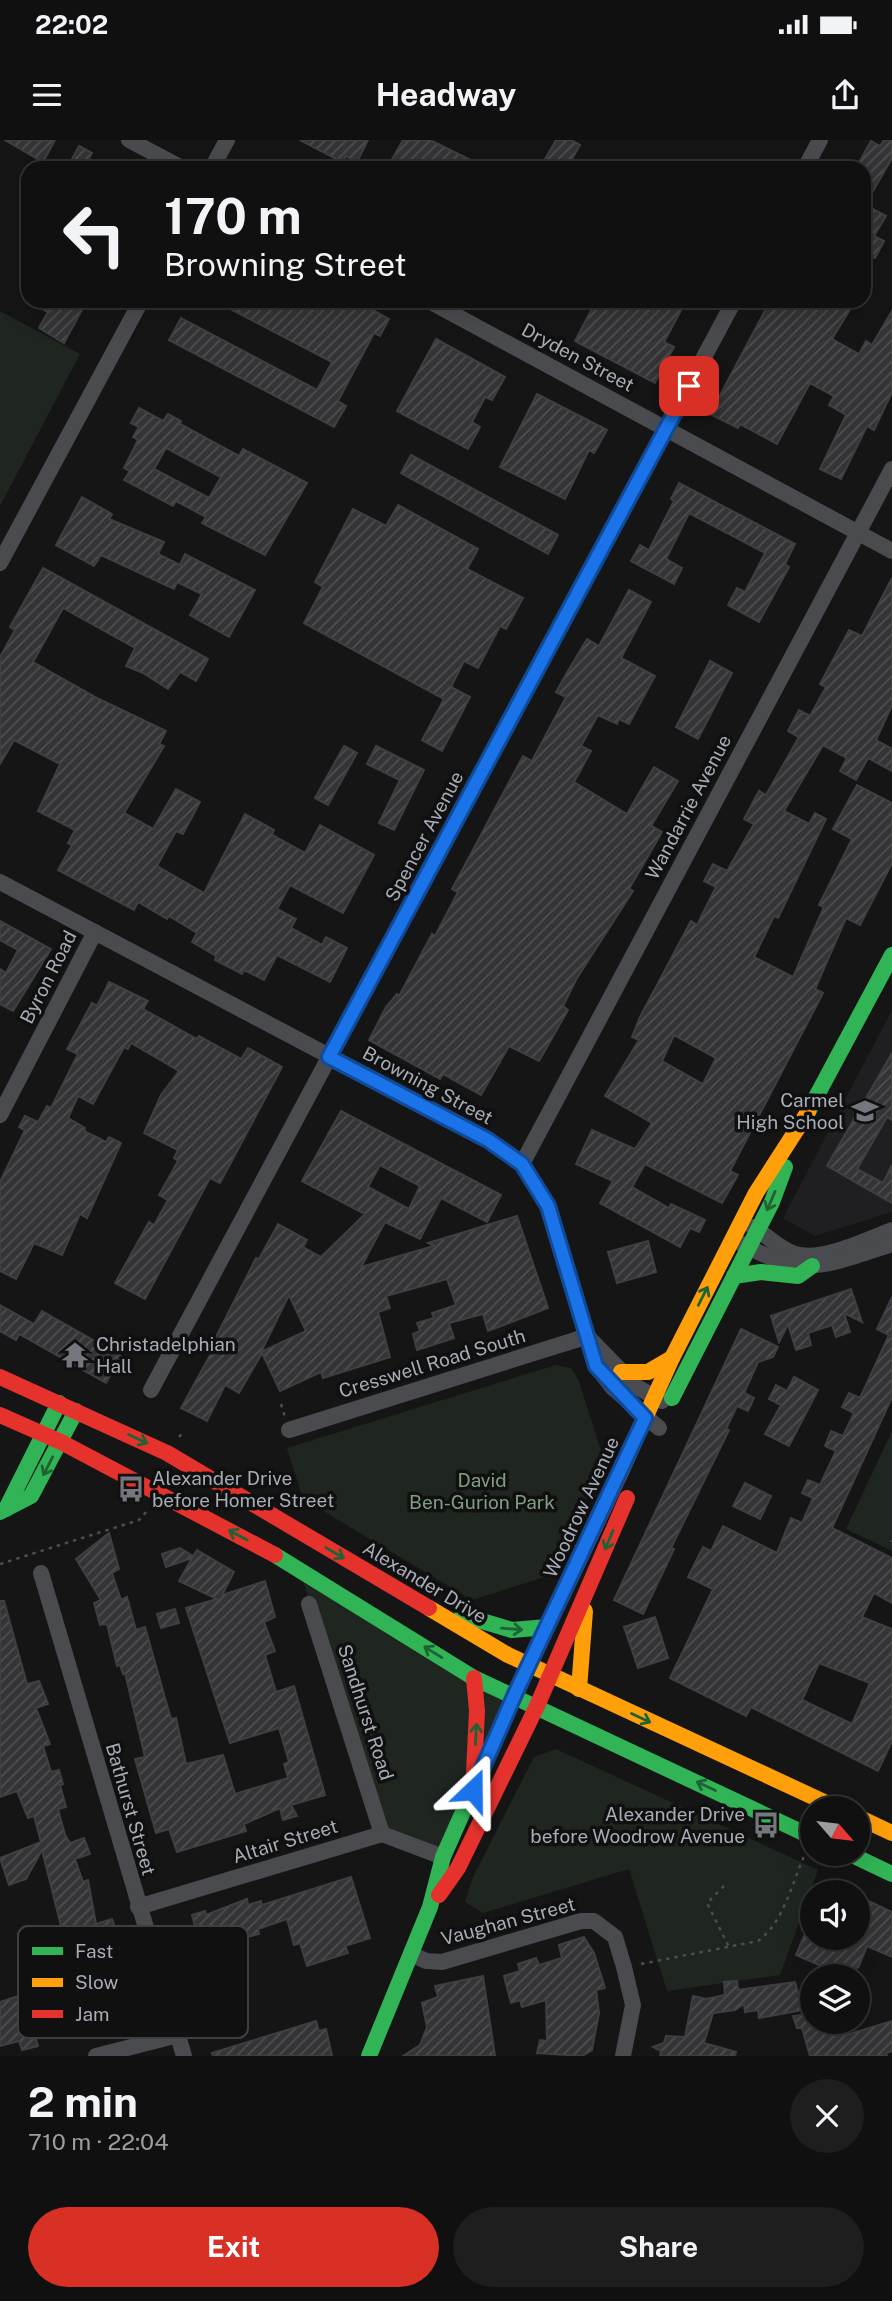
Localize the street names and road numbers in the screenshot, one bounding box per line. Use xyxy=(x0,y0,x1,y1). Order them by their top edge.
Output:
street label: Dryden Street xyxy=(518,318,638,396)
street label: Wandarrie Avenue xyxy=(641,731,735,883)
street label: Spencer Avenue xyxy=(380,767,468,905)
street label: Byron Road xyxy=(15,927,81,1027)
street label: Browning Street xyxy=(359,1041,497,1129)
street label: Cresswell Road South xyxy=(336,1324,528,1402)
street label: Woodrow Avenue xyxy=(539,1433,623,1581)
street label: Alexander Drive xyxy=(359,1536,491,1628)
street label: Sandhurst Road xyxy=(334,1641,398,1783)
street label: Bathurst Street xyxy=(102,1740,160,1878)
street label: Altair Street xyxy=(230,1815,340,1867)
street label: Vaughan Street xyxy=(439,1893,577,1949)

